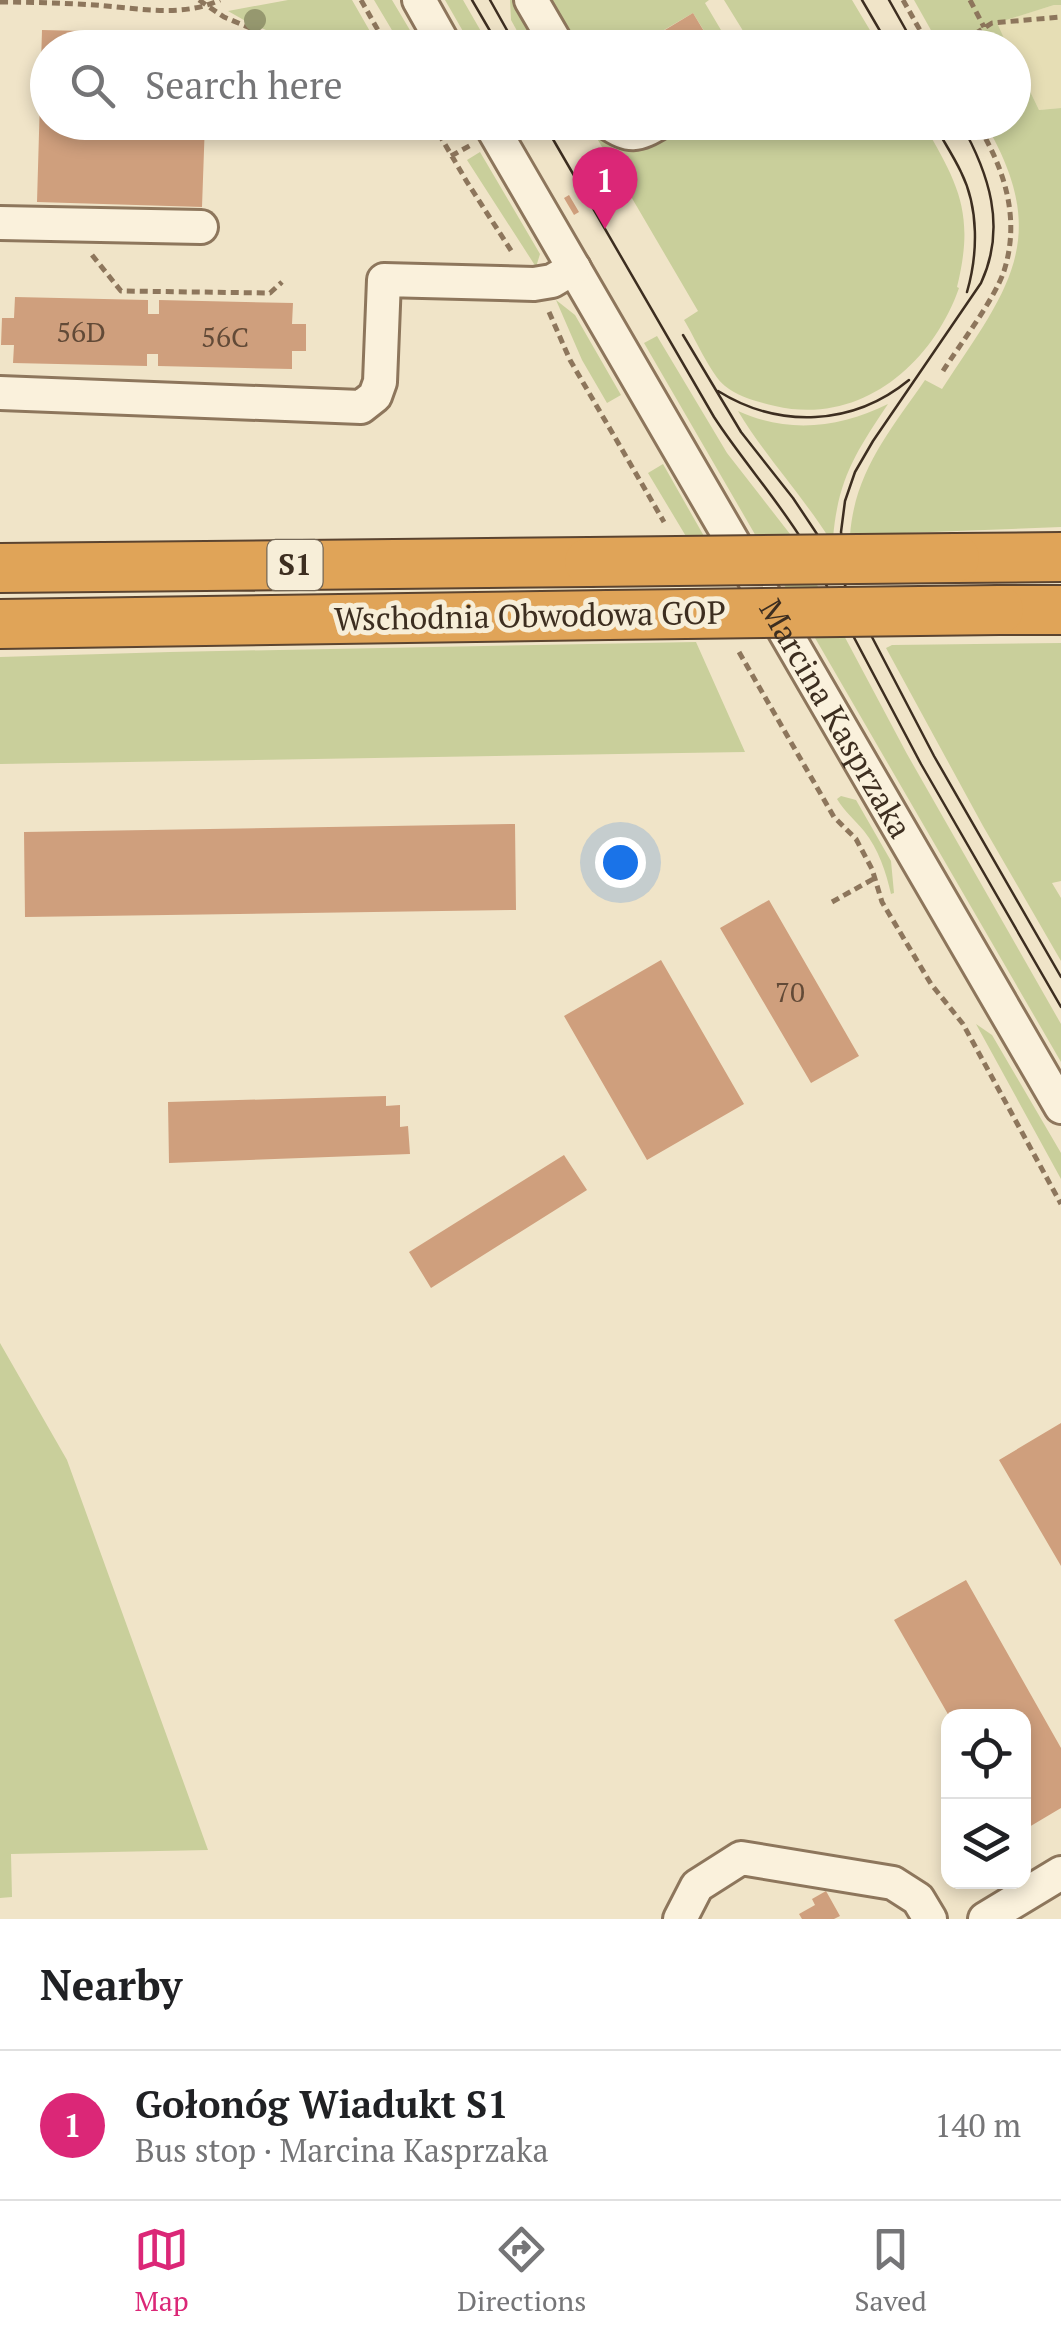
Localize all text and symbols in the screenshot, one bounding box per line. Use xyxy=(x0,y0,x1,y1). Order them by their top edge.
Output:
search box xyxy=(30,30,1031,140)
icon: search xyxy=(65,58,120,113)
text: Search here xyxy=(145,60,343,110)
pin: 1 xyxy=(572,146,638,229)
house number: 56D xyxy=(56,313,106,350)
house number: 56C xyxy=(201,318,249,355)
road number: S1 xyxy=(268,540,322,590)
street label: Wschodnia Obwodowa GOP xyxy=(334,591,726,639)
street label: Marcina Kasprzaka xyxy=(751,591,922,845)
your location xyxy=(595,837,646,888)
house number: 70 xyxy=(775,973,805,1010)
map controls xyxy=(941,1709,1031,1889)
button: locate xyxy=(941,1709,1031,1799)
button: layers xyxy=(941,1799,1031,1889)
text: Nearby xyxy=(40,1956,182,2012)
text: Gołonóg Wiadukt S1 xyxy=(135,2079,509,2129)
text: 1 xyxy=(63,2104,82,2146)
text: 140 m xyxy=(934,2104,1021,2146)
text: Bus stop · Marcina Kasprzaka xyxy=(135,2129,549,2171)
tab: Map xyxy=(134,2222,189,2319)
tab: Directions xyxy=(457,2222,586,2319)
tab: Saved xyxy=(854,2222,927,2319)

